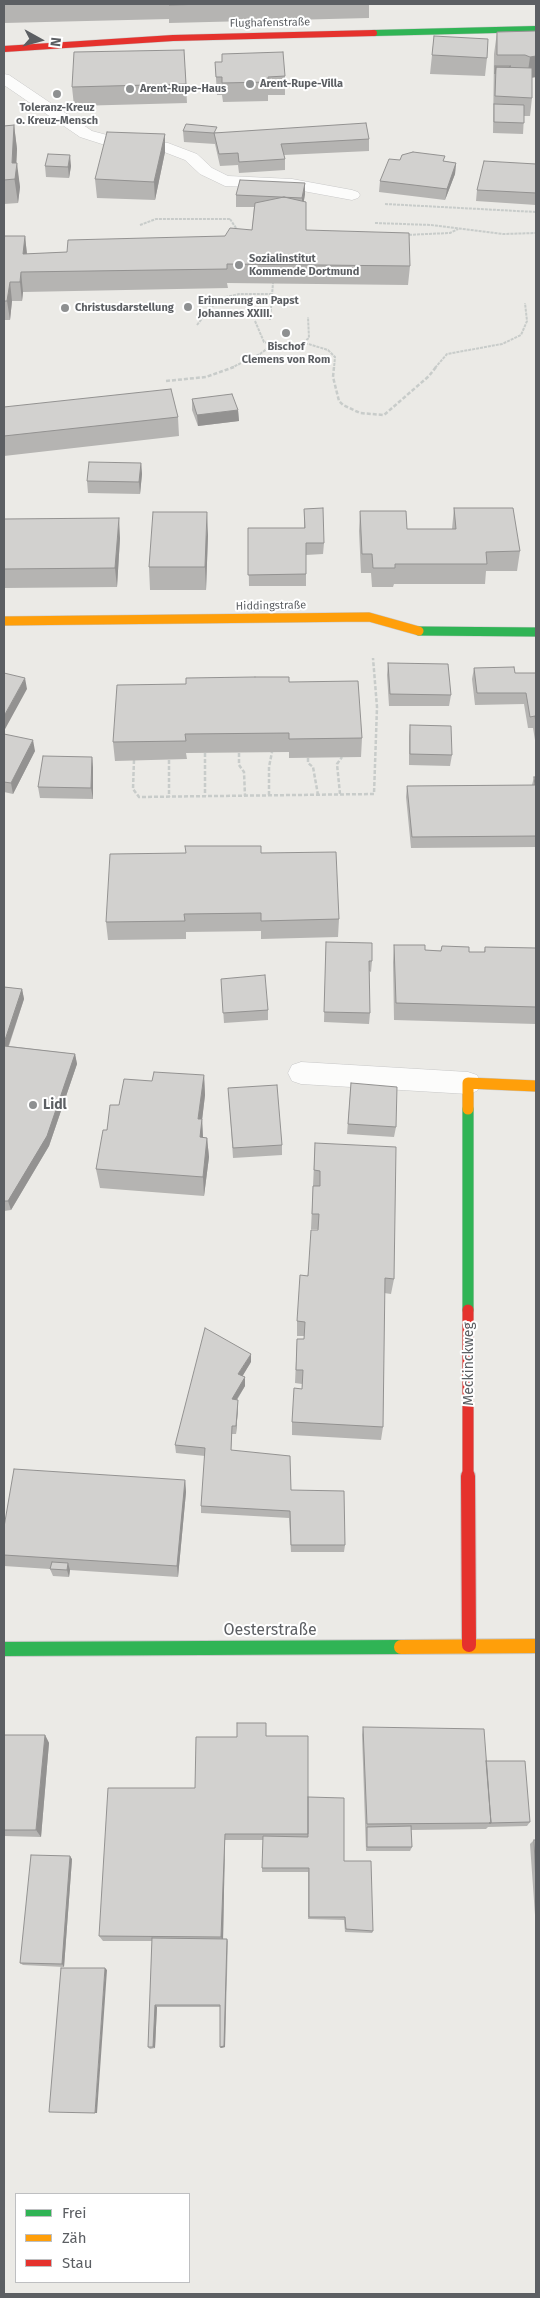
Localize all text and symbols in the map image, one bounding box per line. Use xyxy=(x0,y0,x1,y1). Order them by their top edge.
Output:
north arrow xyxy=(15,15,65,65)
street label: Flughafenstraße xyxy=(230,16,310,30)
text: N xyxy=(46,36,64,48)
place label: Arent-Rupe-Villa xyxy=(260,77,343,91)
marker: Arent-Rupe-Villa xyxy=(244,78,256,90)
place label: Arent-Rupe-Haus xyxy=(140,82,226,96)
marker: Arent-Rupe-Haus xyxy=(124,83,136,95)
marker: Toleranz-Kreuz o. Kreuz-Mensch xyxy=(51,88,63,100)
place label: Toleranz-Kreuz o. Kreuz-Mensch xyxy=(16,101,98,127)
place label: Sozialinstitut Kommende Dortmund xyxy=(249,252,359,278)
marker: Sozialinstitut Kommende Dortmund xyxy=(233,259,245,271)
place label: Erinnerung an Papst Johannes XXIII. xyxy=(198,294,299,320)
place label: Christusdarstellung xyxy=(75,301,174,315)
marker: Erinnerung an Papst Johannes XXIII. xyxy=(182,301,194,313)
marker: Christusdarstellung xyxy=(59,302,71,314)
marker: Bischof Clemens von Rom xyxy=(280,327,292,339)
place label: Bischof Clemens von Rom xyxy=(242,340,330,366)
street label: Hiddingstraße xyxy=(236,599,306,613)
place label: Lidl xyxy=(43,1097,67,1113)
marker: Lidl xyxy=(27,1099,39,1111)
street label: Meckinckweg xyxy=(461,1322,477,1406)
street label: Oesterstraße xyxy=(223,1621,317,1641)
legend xyxy=(15,2193,190,2283)
text: Frei xyxy=(62,2204,87,2222)
text: Zäh xyxy=(62,2229,87,2247)
text: Stau xyxy=(62,2254,92,2272)

